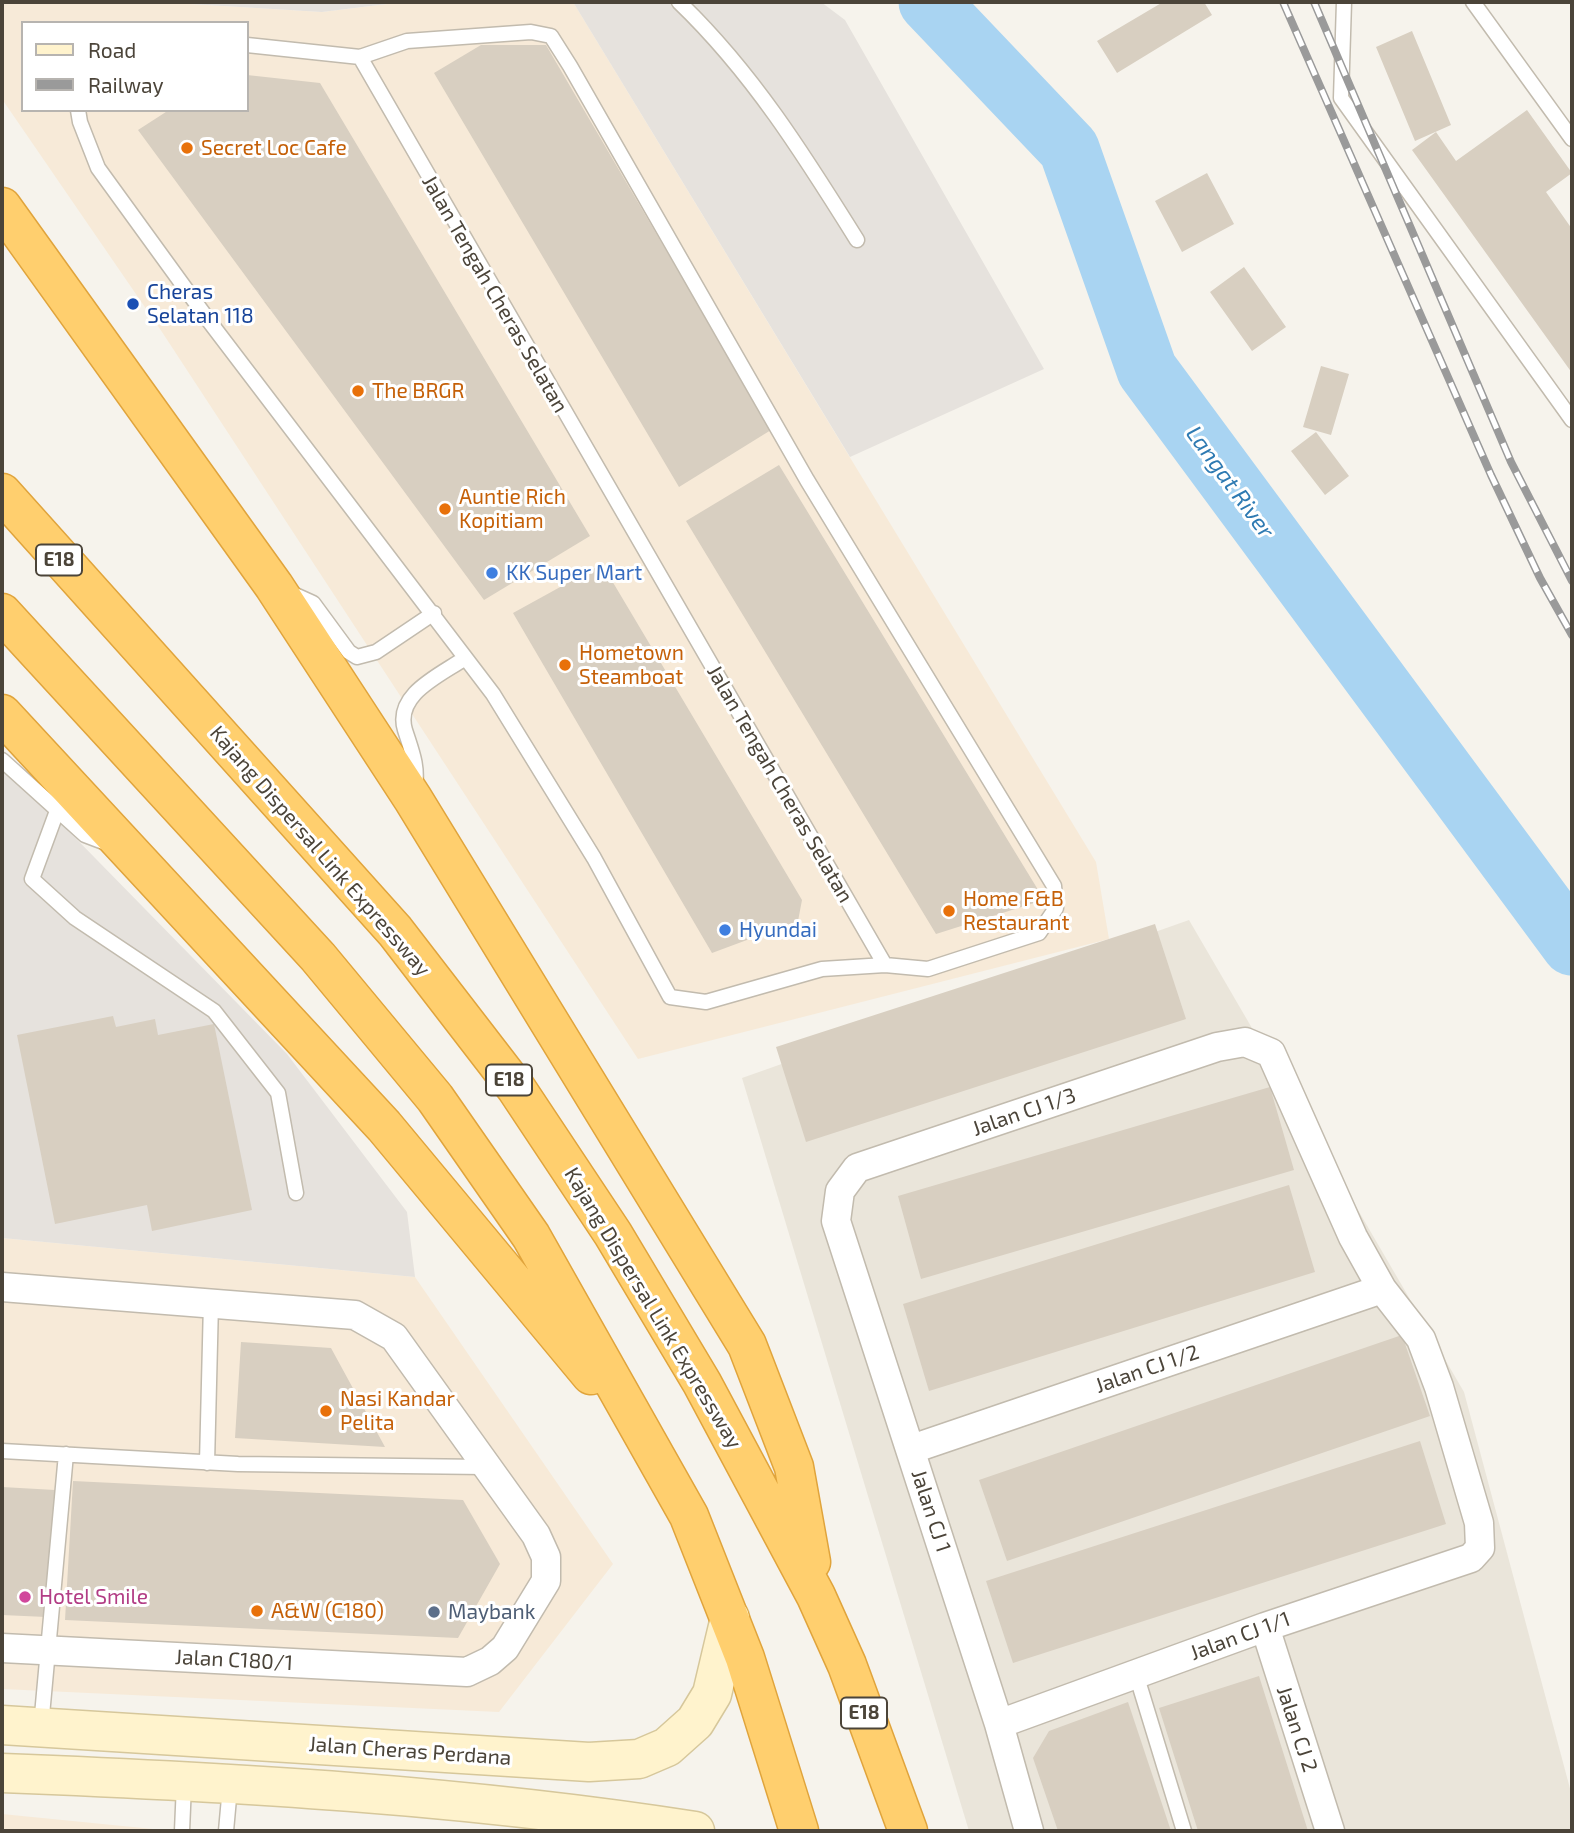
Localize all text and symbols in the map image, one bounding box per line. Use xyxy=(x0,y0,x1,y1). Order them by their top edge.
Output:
legend xyxy=(21,21,248,112)
text: Road xyxy=(88,37,136,62)
text: Railway xyxy=(88,72,164,97)
place label: Secret Loc Cafe xyxy=(201,135,347,161)
marker: Secret Loc Cafe xyxy=(179,140,195,156)
street label: Jalan Tengah Cheras Selatan xyxy=(417,171,573,417)
place label: Cheras Selatan 118 xyxy=(147,279,254,329)
marker: Cheras Selatan 118 xyxy=(125,296,141,312)
place label: The BRGR xyxy=(372,378,465,404)
marker: The BRGR xyxy=(350,383,366,399)
water label: Langat River xyxy=(1180,421,1280,543)
place label: Auntie Rich Kopitiam xyxy=(459,484,566,534)
marker: Auntie Rich Kopitiam xyxy=(437,501,453,517)
road number: E18 xyxy=(36,544,82,576)
place label: KK Super Mart xyxy=(506,560,642,586)
marker: KK Super Mart xyxy=(484,565,500,581)
place label: Hometown Steamboat xyxy=(579,640,684,690)
marker: Hometown Steamboat xyxy=(557,657,573,673)
street label: Jalan Tengah Cheras Selatan xyxy=(702,661,858,907)
street label: Kajang Dispersal Link Expressway xyxy=(204,721,436,981)
place label: Home F&B Restaurant xyxy=(963,886,1069,936)
marker: Home F&B Restaurant xyxy=(941,903,957,919)
place label: Hyundai xyxy=(739,917,817,943)
marker: Hyundai xyxy=(717,922,733,938)
road number: E18 xyxy=(486,1064,532,1096)
street label: Jalan CJ 1/3 xyxy=(969,1083,1079,1141)
street label: Kajang Dispersal Link Expressway xyxy=(559,1163,747,1453)
street label: Jalan CJ 1/2 xyxy=(1092,1339,1202,1399)
place label: Nasi Kandar Pelita xyxy=(340,1386,455,1436)
marker: Nasi Kandar Pelita xyxy=(318,1403,334,1419)
street label: Jalan CJ 1 xyxy=(906,1466,956,1556)
place label: Hotel Smile xyxy=(39,1584,148,1610)
marker: Hotel Smile xyxy=(17,1589,33,1605)
place label: A&W (C180) xyxy=(271,1598,384,1624)
place label: Maybank xyxy=(448,1599,535,1625)
marker: A&W (C180) xyxy=(249,1603,265,1619)
marker: Maybank xyxy=(426,1604,442,1620)
street label: Jalan CJ 1/1 xyxy=(1187,1606,1293,1666)
street label: Jalan C180/1 xyxy=(174,1644,294,1676)
street label: Jalan CJ 2 xyxy=(1271,1683,1323,1775)
road number: E18 xyxy=(841,1698,887,1728)
street label: Jalan Cheras Perdana xyxy=(308,1731,512,1771)

